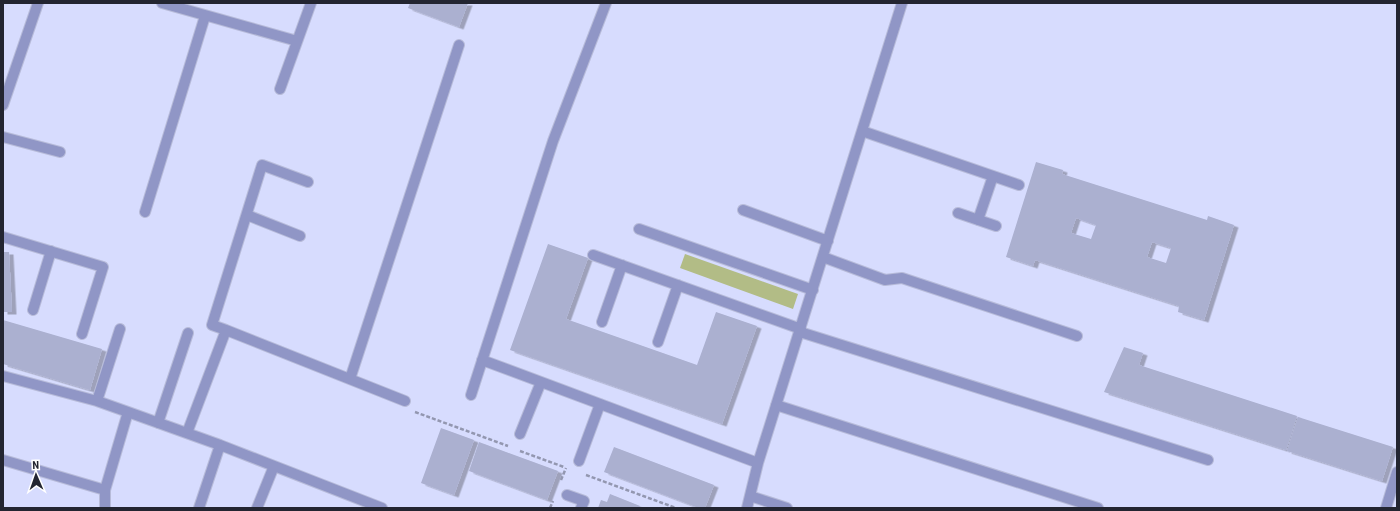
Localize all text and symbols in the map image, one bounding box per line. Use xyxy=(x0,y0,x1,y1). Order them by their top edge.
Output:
north arrow xyxy=(16,455,56,495)
text: N xyxy=(32,459,40,472)

